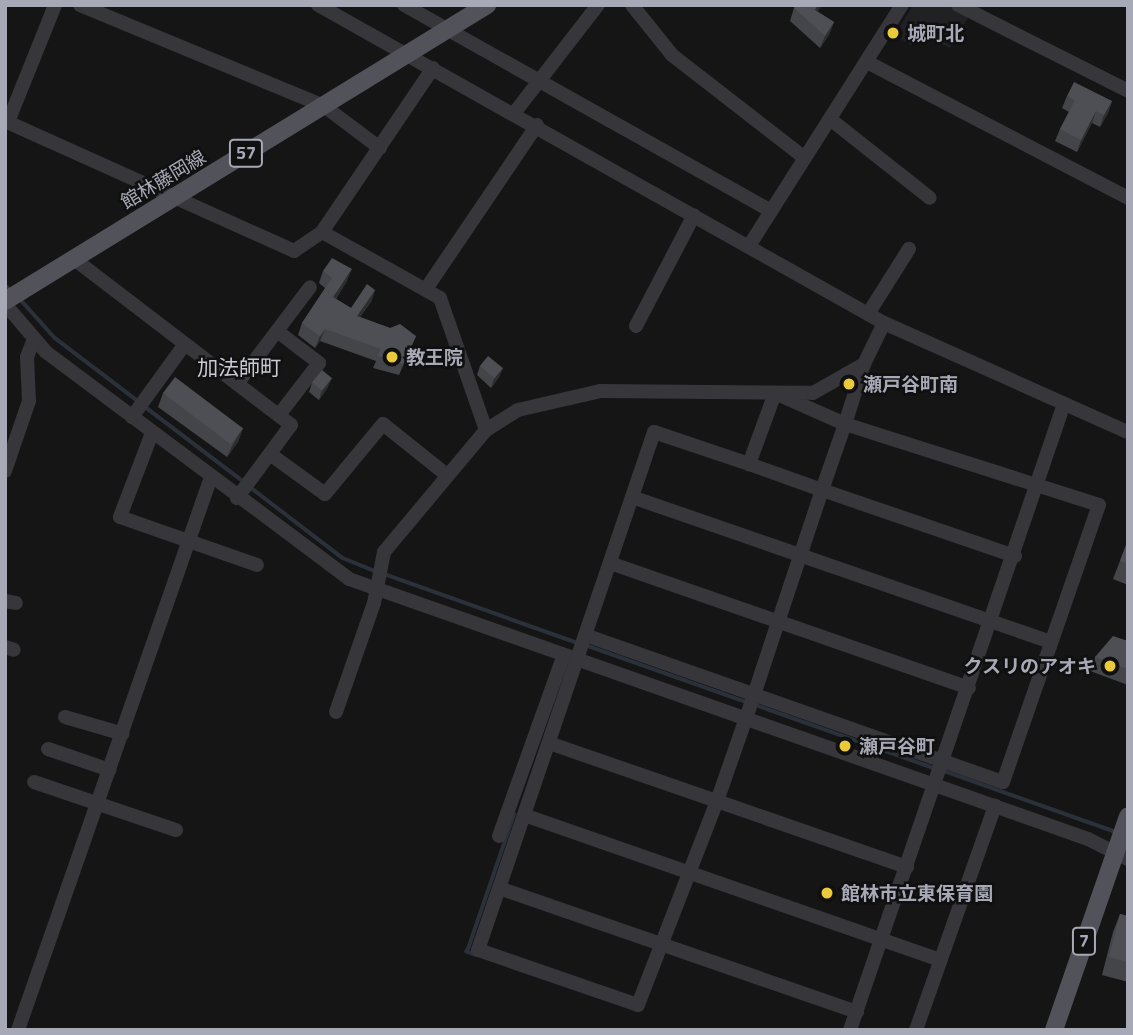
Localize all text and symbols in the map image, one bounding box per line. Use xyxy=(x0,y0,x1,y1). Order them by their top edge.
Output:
place label: 城町北 xyxy=(907,22,964,44)
marker: 城町北 xyxy=(885,25,901,41)
road number: 57 xyxy=(229,138,264,168)
street label: 館林藤岡線 xyxy=(116,145,210,213)
place label: 教王院 xyxy=(406,346,463,368)
marker: 教王院 xyxy=(384,349,400,365)
district label: 加法師町 xyxy=(197,354,281,380)
place label: 瀬戸谷町南 xyxy=(863,373,958,395)
marker: 瀬戸谷町南 xyxy=(841,376,857,392)
place label: クスリのアオキ xyxy=(963,655,1096,677)
marker: クスリのアオキ xyxy=(1102,658,1118,674)
place label: 瀬戸谷町 xyxy=(859,735,935,757)
marker: 瀬戸谷町 xyxy=(837,738,853,754)
place label: 館林市立東保育園 xyxy=(841,882,993,904)
marker: 館林市立東保育園 xyxy=(819,885,835,901)
road number: 7 xyxy=(1072,926,1096,956)

